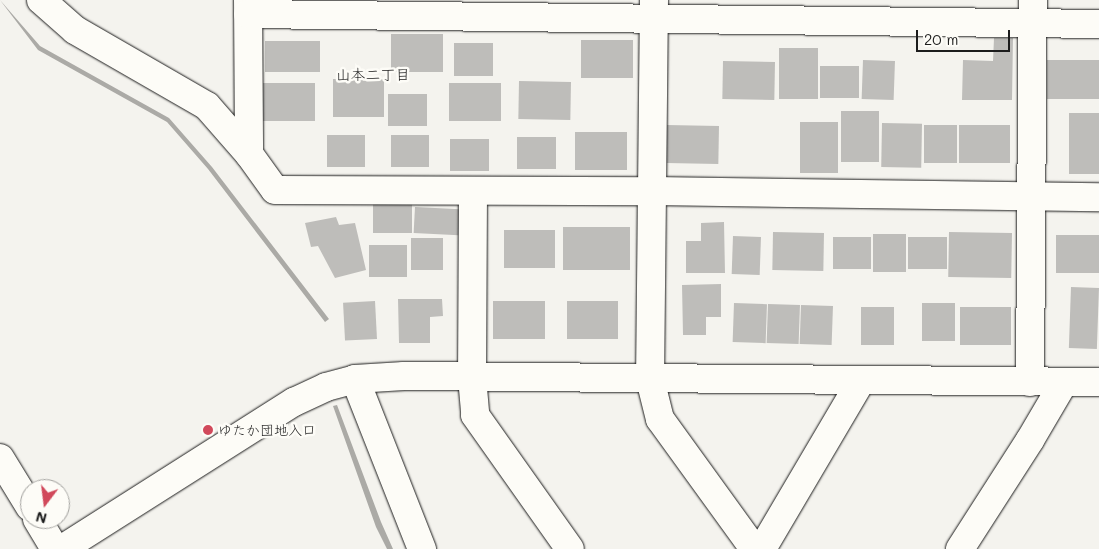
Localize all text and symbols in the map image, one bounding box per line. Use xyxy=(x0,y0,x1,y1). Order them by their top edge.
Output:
scale bar xyxy=(919,20,1013,52)
text: 20 m xyxy=(924,29,958,49)
district label: 山本二丁目 xyxy=(336,66,410,84)
place label: ゆたか団地入口 xyxy=(218,422,316,438)
marker: ゆたか団地入口 xyxy=(202,424,214,436)
north arrow xyxy=(20,479,70,529)
text: N xyxy=(34,507,49,529)

